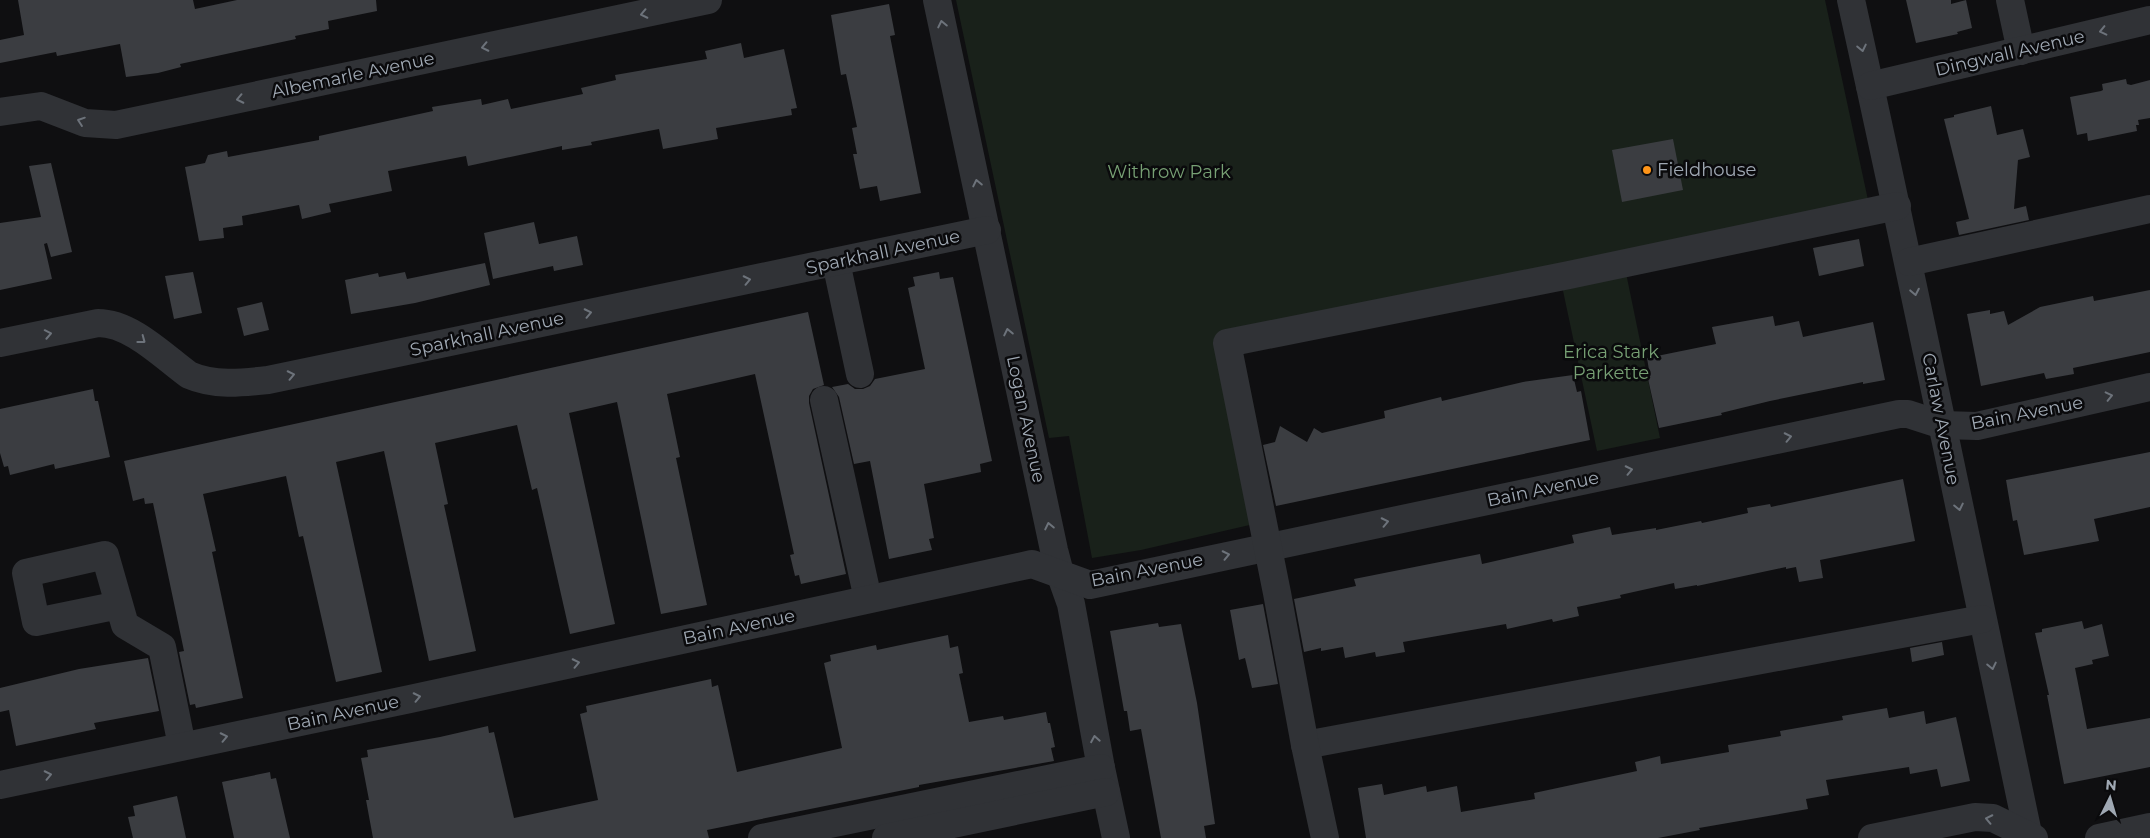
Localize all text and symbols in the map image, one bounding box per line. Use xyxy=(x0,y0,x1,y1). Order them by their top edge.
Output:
one-way arrow xyxy=(639,8,648,19)
one-way arrow xyxy=(937,19,948,28)
street label: Dingwall Avenue xyxy=(1933,25,2087,81)
one-way arrow xyxy=(2098,25,2107,36)
one-way arrow xyxy=(480,41,489,52)
one-way arrow xyxy=(1856,43,1867,52)
street label: Albemarle Avenue xyxy=(270,47,437,103)
one-way arrow xyxy=(236,93,244,104)
one-way arrow xyxy=(77,117,86,127)
place label: Fieldhouse xyxy=(1657,159,1756,181)
park label: Withrow Park xyxy=(1107,161,1231,183)
marker: Fieldhouse xyxy=(1641,164,1653,176)
one-way arrow xyxy=(972,178,982,187)
street label: Sparkhall Avenue xyxy=(804,225,962,279)
one-way arrow xyxy=(742,276,751,286)
one-way arrow xyxy=(1909,287,1920,296)
street label: Sparkhall Avenue xyxy=(408,307,566,361)
one-way arrow xyxy=(583,309,592,319)
one-way arrow xyxy=(1004,328,1014,337)
one-way arrow xyxy=(43,329,52,339)
one-way arrow xyxy=(136,334,146,343)
park label: Erica Stark Parkette xyxy=(1563,341,1659,384)
street label: Carlaw Avenue xyxy=(1917,351,1965,487)
street label: Logan Avenue xyxy=(1002,353,1050,485)
one-way arrow xyxy=(287,370,296,381)
street label: Bain Avenue xyxy=(1969,391,2085,435)
one-way arrow xyxy=(2105,391,2114,402)
one-way arrow xyxy=(1784,432,1793,443)
street label: Bain Avenue xyxy=(1485,466,1601,512)
one-way arrow xyxy=(1625,466,1634,476)
one-way arrow xyxy=(1953,503,1963,512)
one-way arrow xyxy=(1380,517,1389,528)
one-way arrow xyxy=(1044,521,1054,530)
street label: Bain Avenue xyxy=(1089,548,1205,592)
one-way arrow xyxy=(1221,550,1230,561)
street label: Bain Avenue xyxy=(681,604,797,650)
one-way arrow xyxy=(571,658,580,669)
one-way arrow xyxy=(1987,662,1997,670)
street label: Bain Avenue xyxy=(285,690,401,736)
one-way arrow xyxy=(413,692,422,703)
one-way arrow xyxy=(219,733,228,743)
one-way arrow xyxy=(1091,735,1101,743)
one-way arrow xyxy=(43,770,52,781)
north arrow xyxy=(2085,773,2135,823)
text: N xyxy=(2105,776,2118,795)
one-way arrow xyxy=(1985,814,1994,825)

